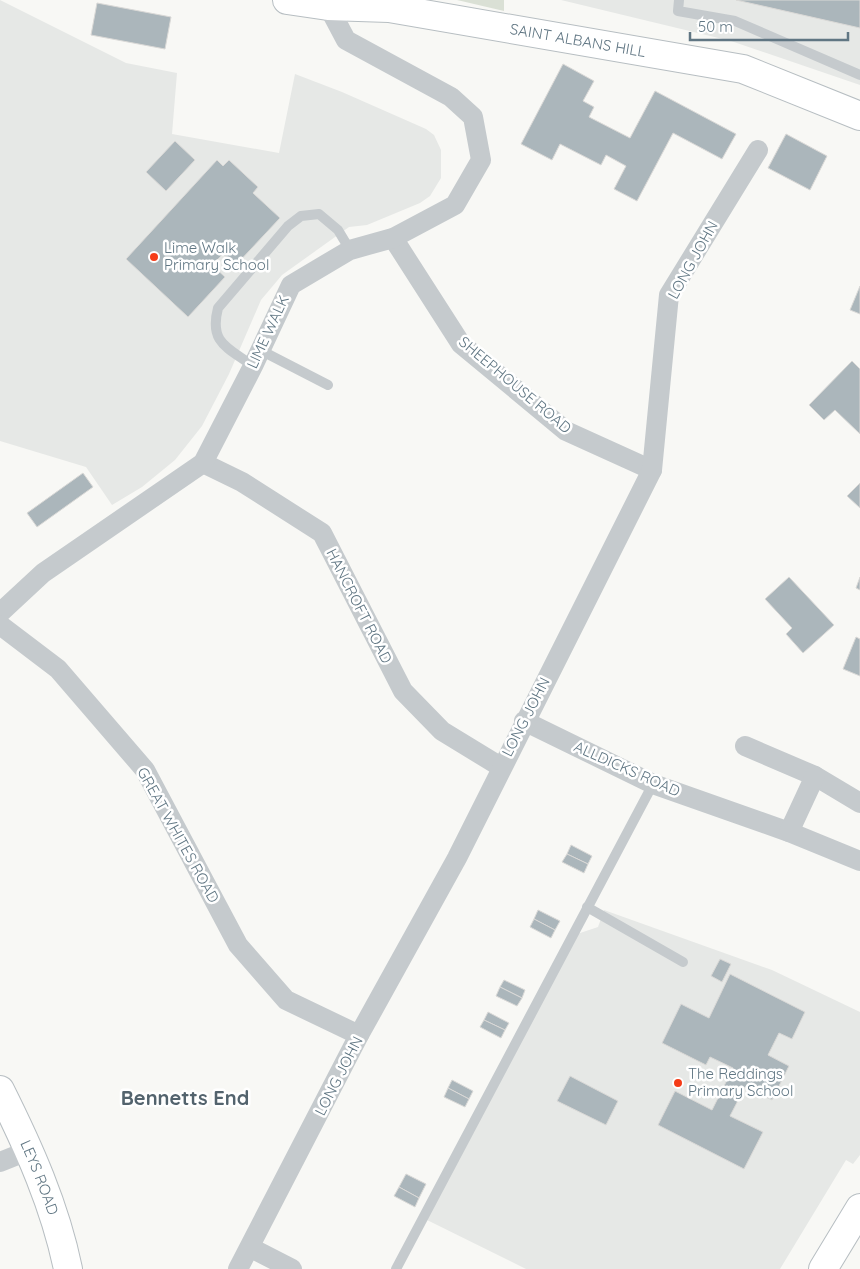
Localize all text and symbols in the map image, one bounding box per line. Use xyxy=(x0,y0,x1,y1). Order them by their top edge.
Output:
scale bar xyxy=(690,10,848,42)
text: 50 m xyxy=(698,17,733,36)
street label: SAINT ALBANS HILL xyxy=(509,19,647,61)
street label: LONG JOHN xyxy=(663,217,722,302)
place label: Lime Walk Primary School xyxy=(164,238,269,274)
marker: Lime Walk Primary School xyxy=(148,251,160,263)
street label: LIME WALK xyxy=(242,292,293,371)
street label: SHEEPHOUSE ROAD xyxy=(455,332,576,437)
street label: HANCROFT ROAD xyxy=(322,545,397,667)
street label: LONG JOHN xyxy=(497,674,554,760)
street label: ALLDICKS ROAD xyxy=(571,737,683,801)
street label: GREAT WHITES ROAD xyxy=(133,764,224,906)
street label: LONG JOHN xyxy=(310,1033,367,1119)
place label: The Reddings Primary School xyxy=(688,1064,793,1100)
marker: The Reddings Primary School xyxy=(672,1077,684,1089)
district label: Bennetts End xyxy=(121,1085,249,1110)
street label: LEYS ROAD xyxy=(16,1137,63,1217)

